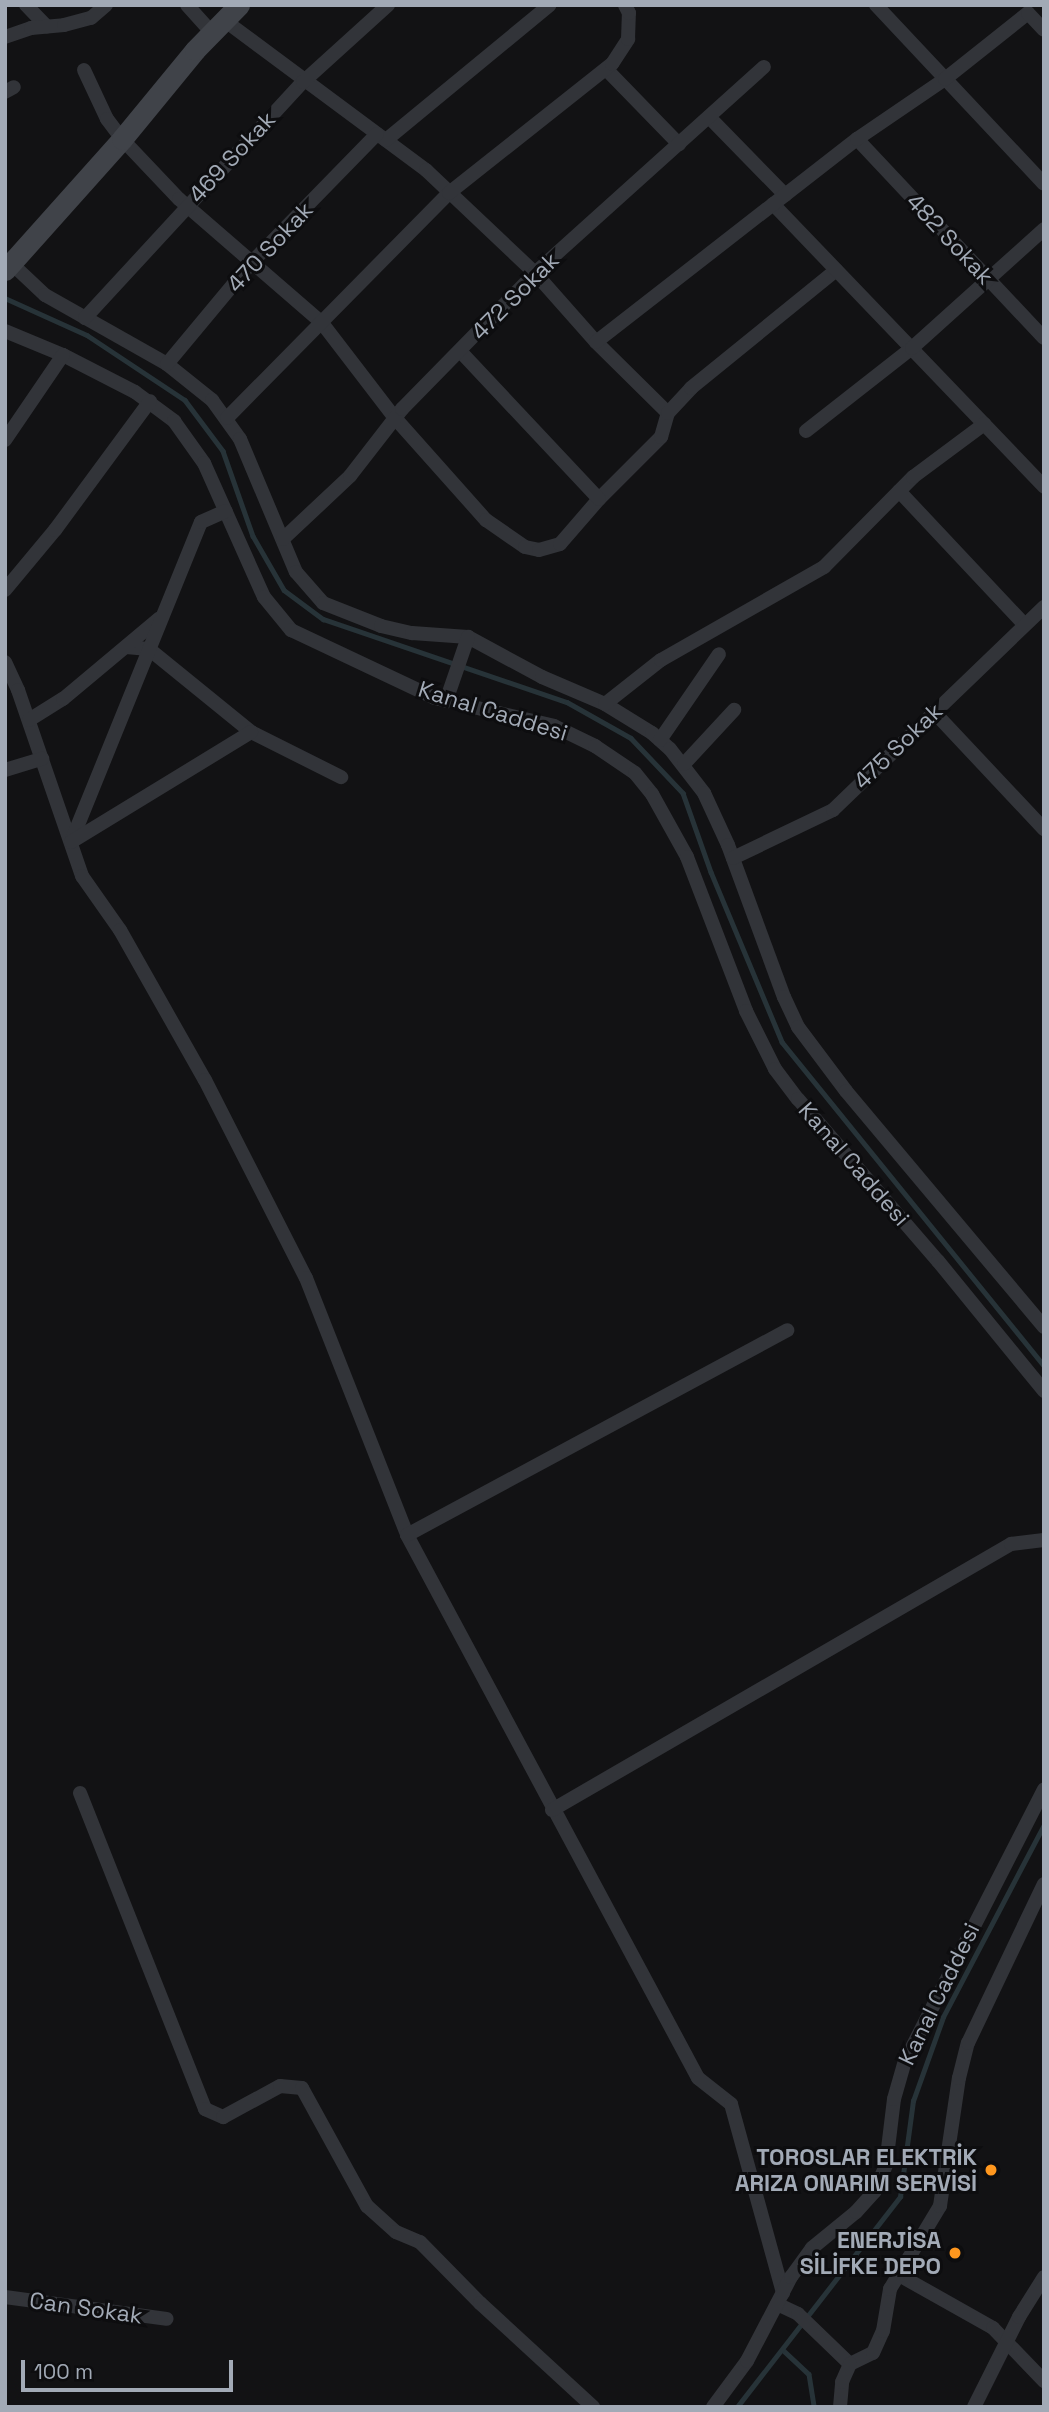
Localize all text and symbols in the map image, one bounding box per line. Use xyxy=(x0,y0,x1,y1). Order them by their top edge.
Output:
street label: 469 Sokak xyxy=(183,106,281,208)
street label: 482 Sokak xyxy=(901,188,999,290)
street label: 470 Sokak xyxy=(221,196,319,298)
street label: 472 Sokak xyxy=(466,247,564,345)
street label: Kanal Caddesi xyxy=(415,675,571,747)
street label: 475 Sokak xyxy=(848,697,948,795)
street label: Kanal Caddesi xyxy=(793,1097,915,1231)
street label: Kanal Caddesi xyxy=(893,1918,985,2070)
place label: TOROSLAR ELEKTRİK ARIZA ONARIM SERVİSİ xyxy=(735,2143,977,2197)
marker: TOROSLAR ELEKTRİK ARIZA ONARIM SERVİSİ xyxy=(983,2162,999,2178)
place label: ENERJİSA SİLİFKE DEPO xyxy=(800,2226,941,2280)
marker: ENERJİSA SİLİFKE DEPO xyxy=(947,2245,963,2261)
street label: Can Sokak xyxy=(28,2286,144,2330)
scale bar xyxy=(24,2346,236,2390)
text: 100 m xyxy=(34,2358,93,2385)

